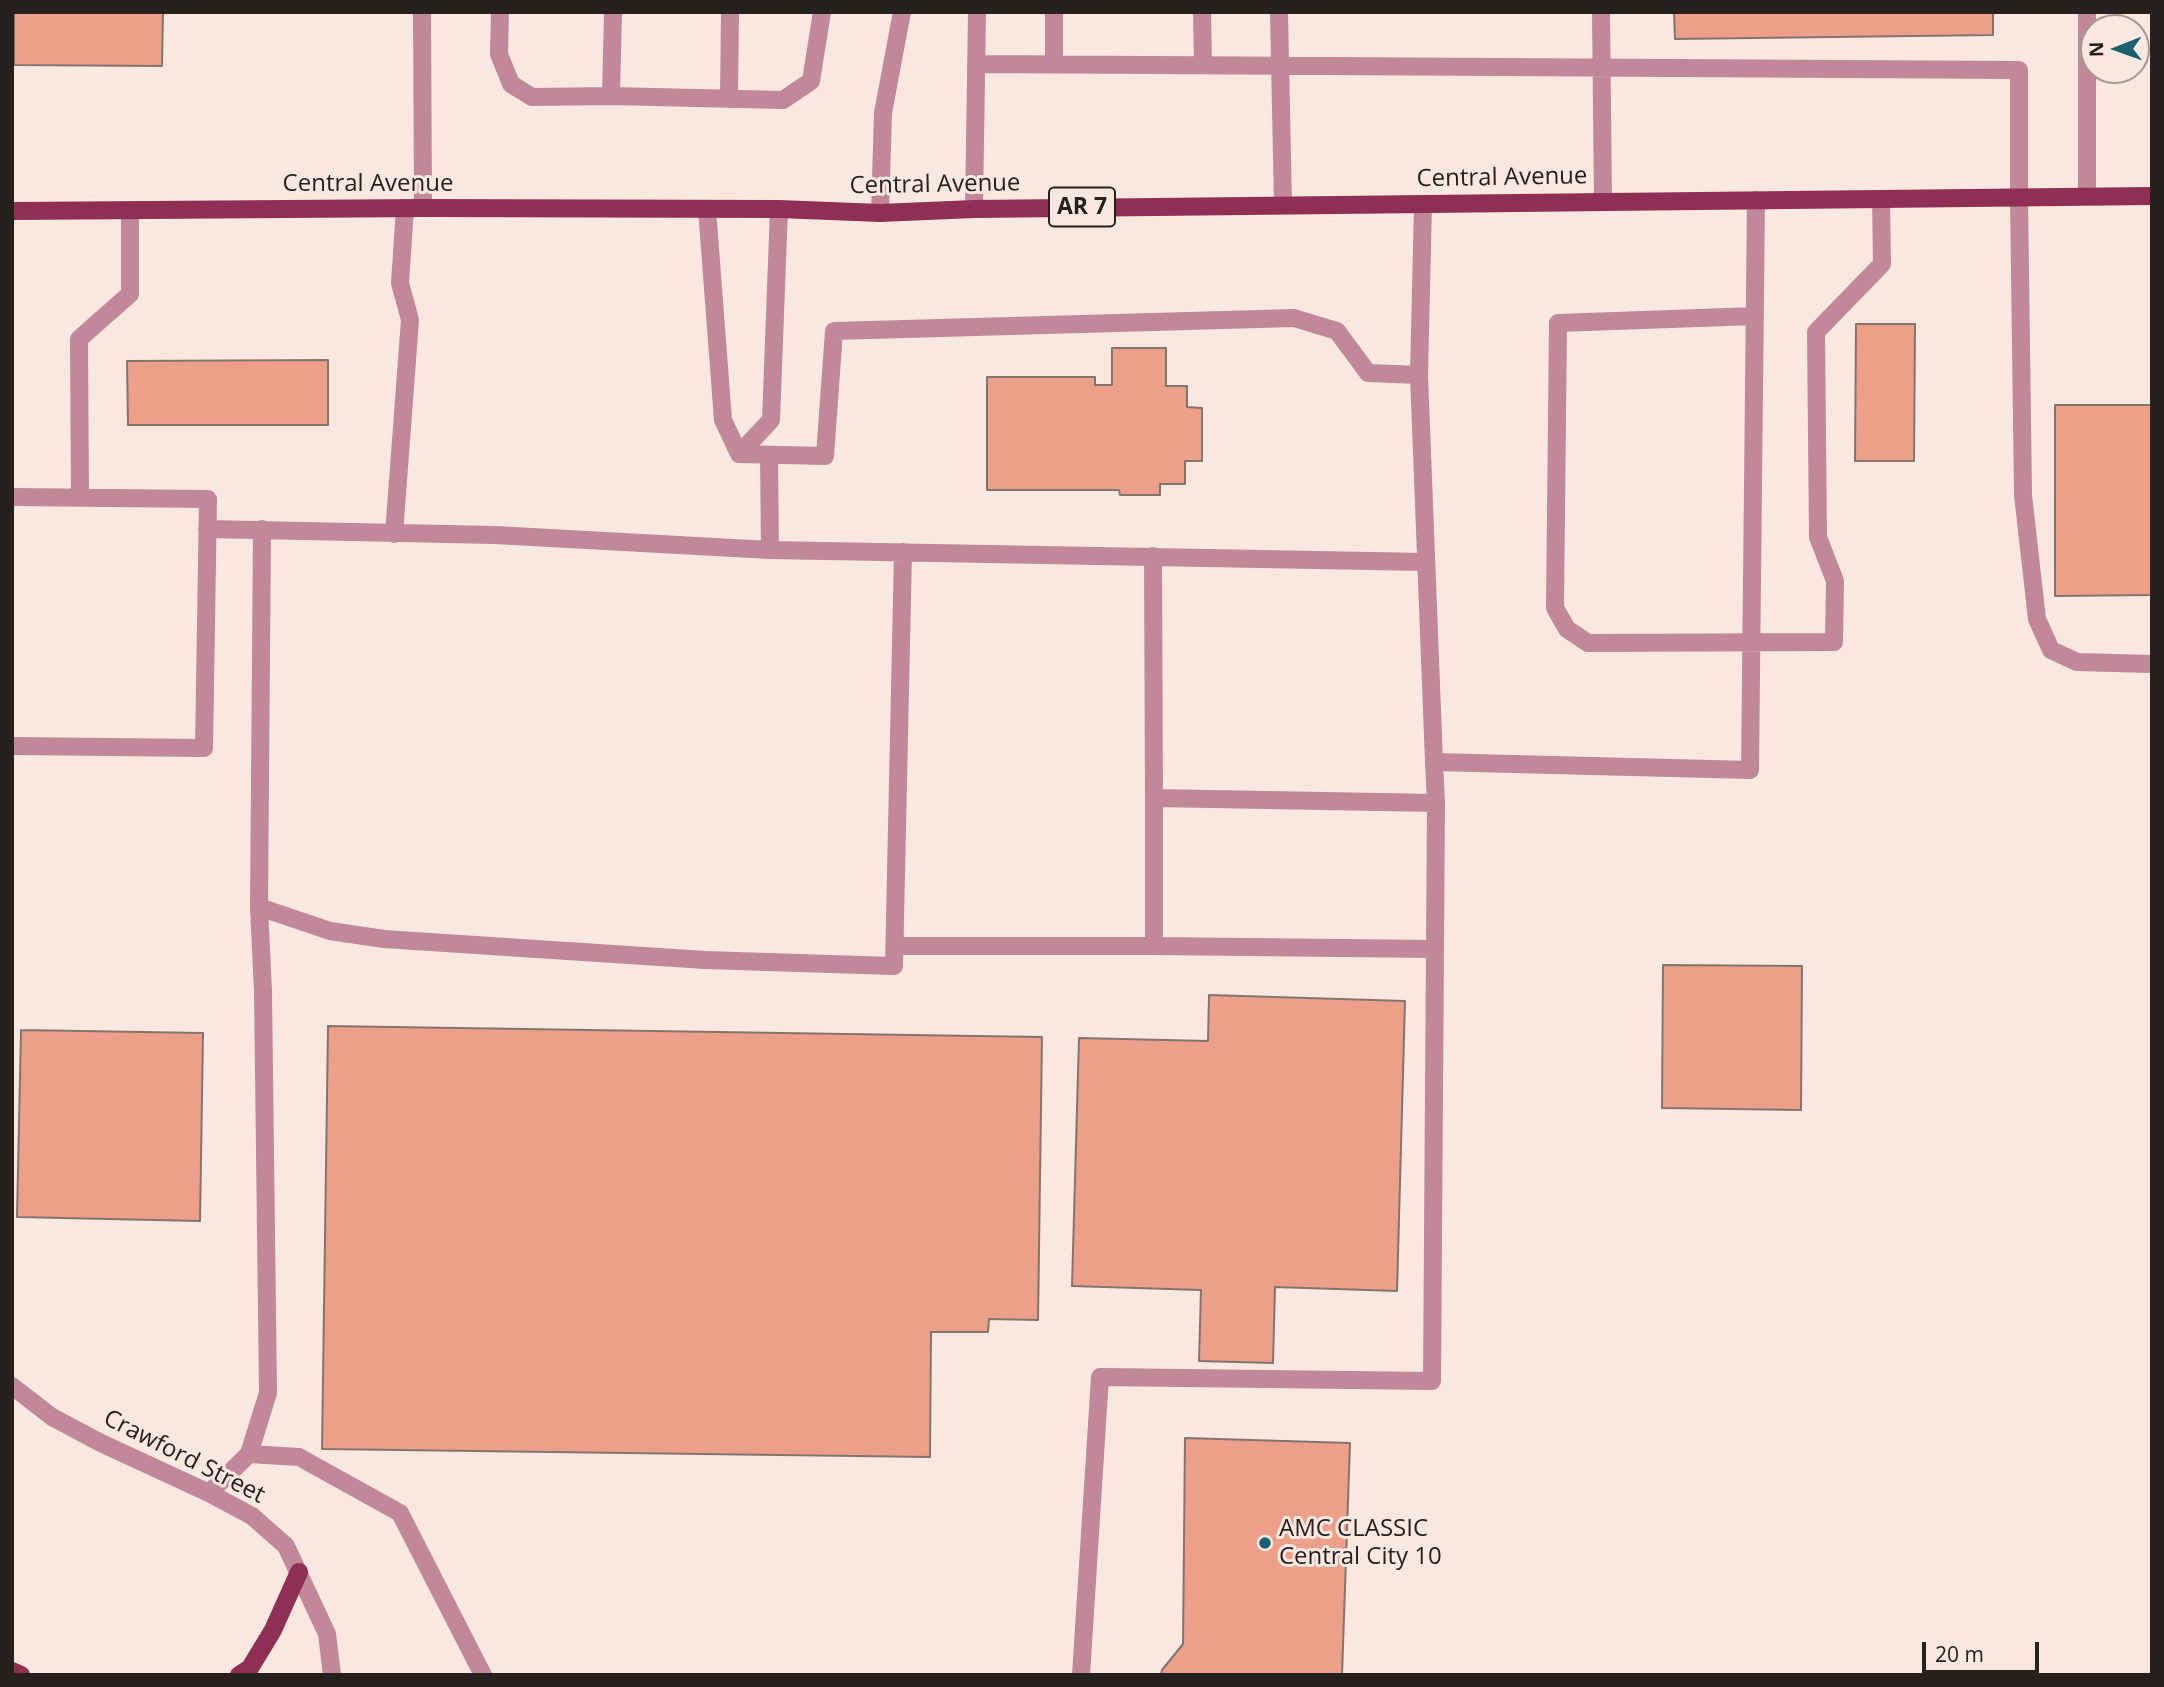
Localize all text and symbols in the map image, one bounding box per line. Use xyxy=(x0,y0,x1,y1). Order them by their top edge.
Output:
north arrow xyxy=(2080,14,2150,84)
text: N xyxy=(2083,41,2109,57)
street label: Central Avenue xyxy=(1416,162,1588,194)
street label: Central Avenue xyxy=(849,169,1021,201)
street label: Central Avenue xyxy=(283,170,453,198)
road number: AR 7 xyxy=(1049,188,1115,227)
street label: Crawford Street xyxy=(99,1404,269,1510)
place label: AMC CLASSIC Central City 10 xyxy=(1279,1515,1442,1571)
marker: AMC CLASSIC Central City 10 xyxy=(1257,1535,1273,1551)
scale bar xyxy=(1926,1628,2043,1672)
text: 20 m xyxy=(1935,1640,1984,1668)

